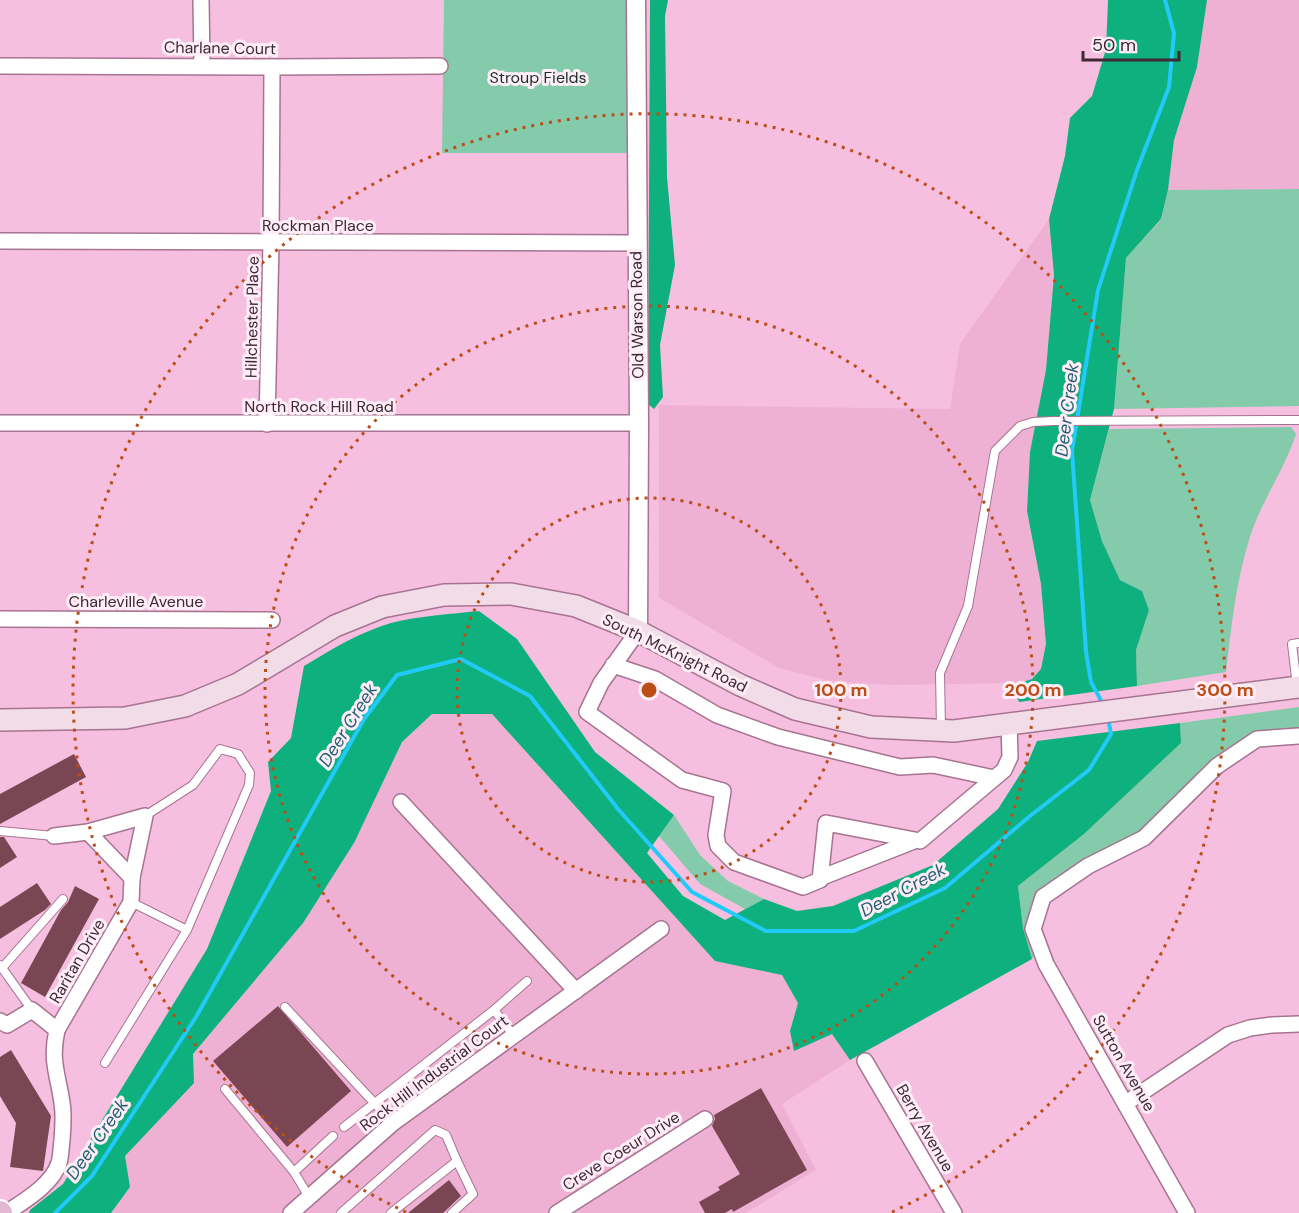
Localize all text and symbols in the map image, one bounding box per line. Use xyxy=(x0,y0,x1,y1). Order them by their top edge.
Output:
scale bar xyxy=(1083,24,1179,62)
text: 50 m xyxy=(1092,33,1136,57)
street label: Charlane Court xyxy=(164,37,276,59)
park label: Stroup Fields xyxy=(489,67,587,88)
street label: Rockman Place xyxy=(262,215,374,236)
street label: Old Warson Road xyxy=(625,251,649,379)
street label: Hillchester Place xyxy=(240,256,264,378)
water label: Deer Creek xyxy=(1049,361,1085,458)
street label: North Rock Hill Road xyxy=(244,396,394,417)
street label: Charleville Avenue xyxy=(69,591,203,612)
street label: South McKnight Road xyxy=(599,609,751,697)
water label: Deer Creek xyxy=(313,678,383,771)
text: 100 m xyxy=(814,678,868,702)
text: 200 m xyxy=(1005,678,1061,702)
text: 300 m xyxy=(1196,678,1254,702)
centre of rings xyxy=(639,680,659,700)
water label: Deer Creek xyxy=(856,857,951,923)
street label: Raritan Drive xyxy=(44,915,110,1007)
street label: Rock Hill Industrial Court xyxy=(355,1010,513,1136)
street label: Sutton Avenue xyxy=(1088,1011,1160,1115)
street label: Berry Avenue xyxy=(891,1080,959,1176)
water label: Deer Creek xyxy=(60,1093,134,1184)
street label: Creve Coeur Drive xyxy=(558,1106,684,1196)

